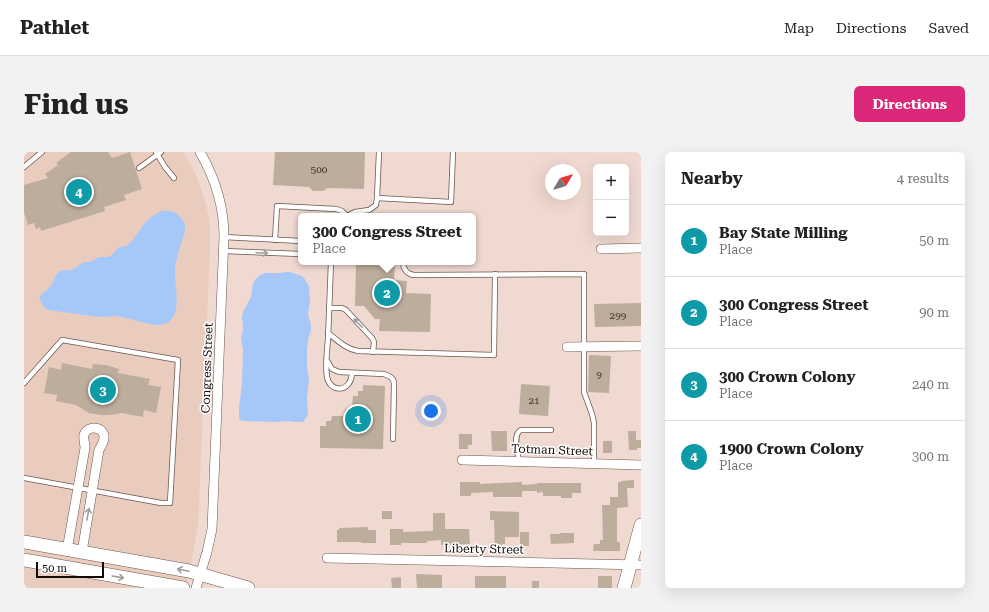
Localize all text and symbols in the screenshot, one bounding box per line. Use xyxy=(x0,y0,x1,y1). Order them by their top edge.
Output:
text: Pathlet xyxy=(20,16,89,39)
text: Map xyxy=(784,20,814,36)
text: Directions xyxy=(836,20,906,36)
text: Saved xyxy=(928,20,969,36)
button: Directions xyxy=(854,86,965,122)
text: Find us xyxy=(24,88,128,121)
house number: 500 xyxy=(311,164,328,175)
north arrow xyxy=(545,164,581,200)
map controls xyxy=(593,164,629,236)
button: + xyxy=(593,164,629,200)
text: Nearby xyxy=(681,168,743,188)
text: 4 results xyxy=(897,171,949,186)
pin: 4 xyxy=(66,177,92,207)
button: − xyxy=(593,200,629,236)
popup xyxy=(298,213,476,265)
text: 300 Congress Street xyxy=(312,223,462,241)
text: Bay State Milling xyxy=(719,224,848,242)
text: 1 xyxy=(690,233,698,248)
text: 50 m xyxy=(919,233,949,248)
text: Place xyxy=(312,241,346,256)
text: Place xyxy=(719,242,753,257)
one-way arrow xyxy=(255,249,268,256)
pin: 2 xyxy=(374,278,400,308)
text: 300 Congress Street xyxy=(719,296,868,314)
text: 2 xyxy=(690,305,698,320)
text: 90 m xyxy=(919,305,949,320)
house number: 299 xyxy=(610,310,627,321)
text: Place xyxy=(719,314,753,329)
one-way arrow xyxy=(353,318,363,328)
street label: Congress Street xyxy=(198,322,216,414)
text: 300 Crown Colony xyxy=(719,368,855,386)
house number: 9 xyxy=(596,369,602,380)
pin: 3 xyxy=(90,375,116,405)
text: 3 xyxy=(690,377,698,392)
text: 240 m xyxy=(912,377,949,392)
text: Place xyxy=(719,386,753,401)
house number: 21 xyxy=(528,395,540,406)
your location xyxy=(421,401,441,421)
pin: 1 xyxy=(345,404,371,434)
text: 1900 Crown Colony xyxy=(719,440,864,458)
street label: Totman Street xyxy=(511,442,594,458)
text: 4 xyxy=(690,449,698,464)
text: 300 m xyxy=(912,449,949,464)
text: Place xyxy=(719,458,753,473)
one-way arrow xyxy=(85,508,93,521)
street label: Liberty Street xyxy=(444,541,525,557)
scale bar xyxy=(36,560,104,579)
text: 50 m xyxy=(42,562,67,575)
one-way arrow xyxy=(177,566,190,574)
one-way arrow xyxy=(111,573,124,581)

